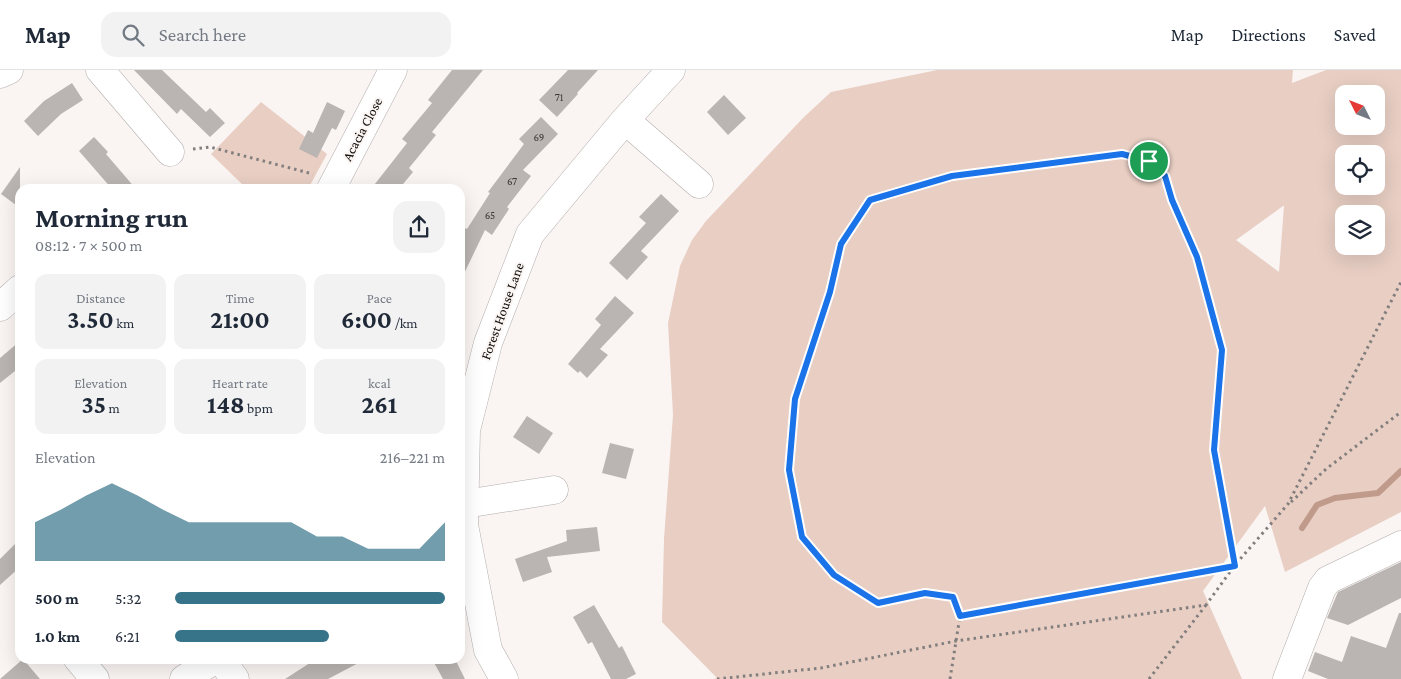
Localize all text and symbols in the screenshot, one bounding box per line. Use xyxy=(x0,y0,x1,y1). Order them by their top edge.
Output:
search box xyxy=(101,12,451,57)
text: Map xyxy=(25,21,71,48)
icon: search xyxy=(119,21,147,49)
text: Search here xyxy=(159,24,246,45)
text: Map xyxy=(1171,25,1203,45)
text: Directions xyxy=(1231,25,1306,45)
text: Saved xyxy=(1334,25,1376,45)
north arrow xyxy=(1335,85,1385,135)
map controls xyxy=(1335,85,1385,255)
house number: 71 xyxy=(555,91,564,103)
street label: Acacia Close xyxy=(339,95,385,163)
house number: 69 xyxy=(534,131,544,143)
pin xyxy=(1128,140,1170,182)
button: locate xyxy=(1335,145,1385,195)
icon: arrive xyxy=(1135,147,1163,175)
house number: 67 xyxy=(507,175,517,187)
button: share xyxy=(393,201,445,253)
text: Morning run xyxy=(35,202,188,233)
button: layers xyxy=(1335,205,1385,255)
house number: 65 xyxy=(485,209,495,221)
text: 08:12 · 7 × 500 m xyxy=(35,237,142,254)
street label: Forest House Lane xyxy=(477,260,527,362)
text: Distance xyxy=(76,290,125,306)
text: Time xyxy=(226,290,254,306)
text: Pace xyxy=(367,290,392,306)
text: 3.50 xyxy=(67,306,114,333)
text: 21:00 xyxy=(210,306,270,333)
text: 6:00 xyxy=(341,306,392,333)
text: km xyxy=(114,315,134,331)
text: /km xyxy=(392,315,418,331)
text: Elevation xyxy=(74,375,127,391)
text: Heart rate xyxy=(212,375,268,391)
text: kcal xyxy=(368,375,391,391)
text: 35 xyxy=(81,391,106,418)
text: 148 xyxy=(207,391,244,418)
text: 261 xyxy=(361,391,397,418)
text: m xyxy=(106,400,120,416)
text: bpm xyxy=(244,400,273,416)
text: Elevation xyxy=(35,449,96,466)
text: 216–221 m xyxy=(380,449,445,466)
text: 500 m xyxy=(35,590,79,607)
text: 5:32 xyxy=(115,590,141,607)
text: 1.0 km xyxy=(35,628,80,645)
text: 6:21 xyxy=(115,628,140,645)

